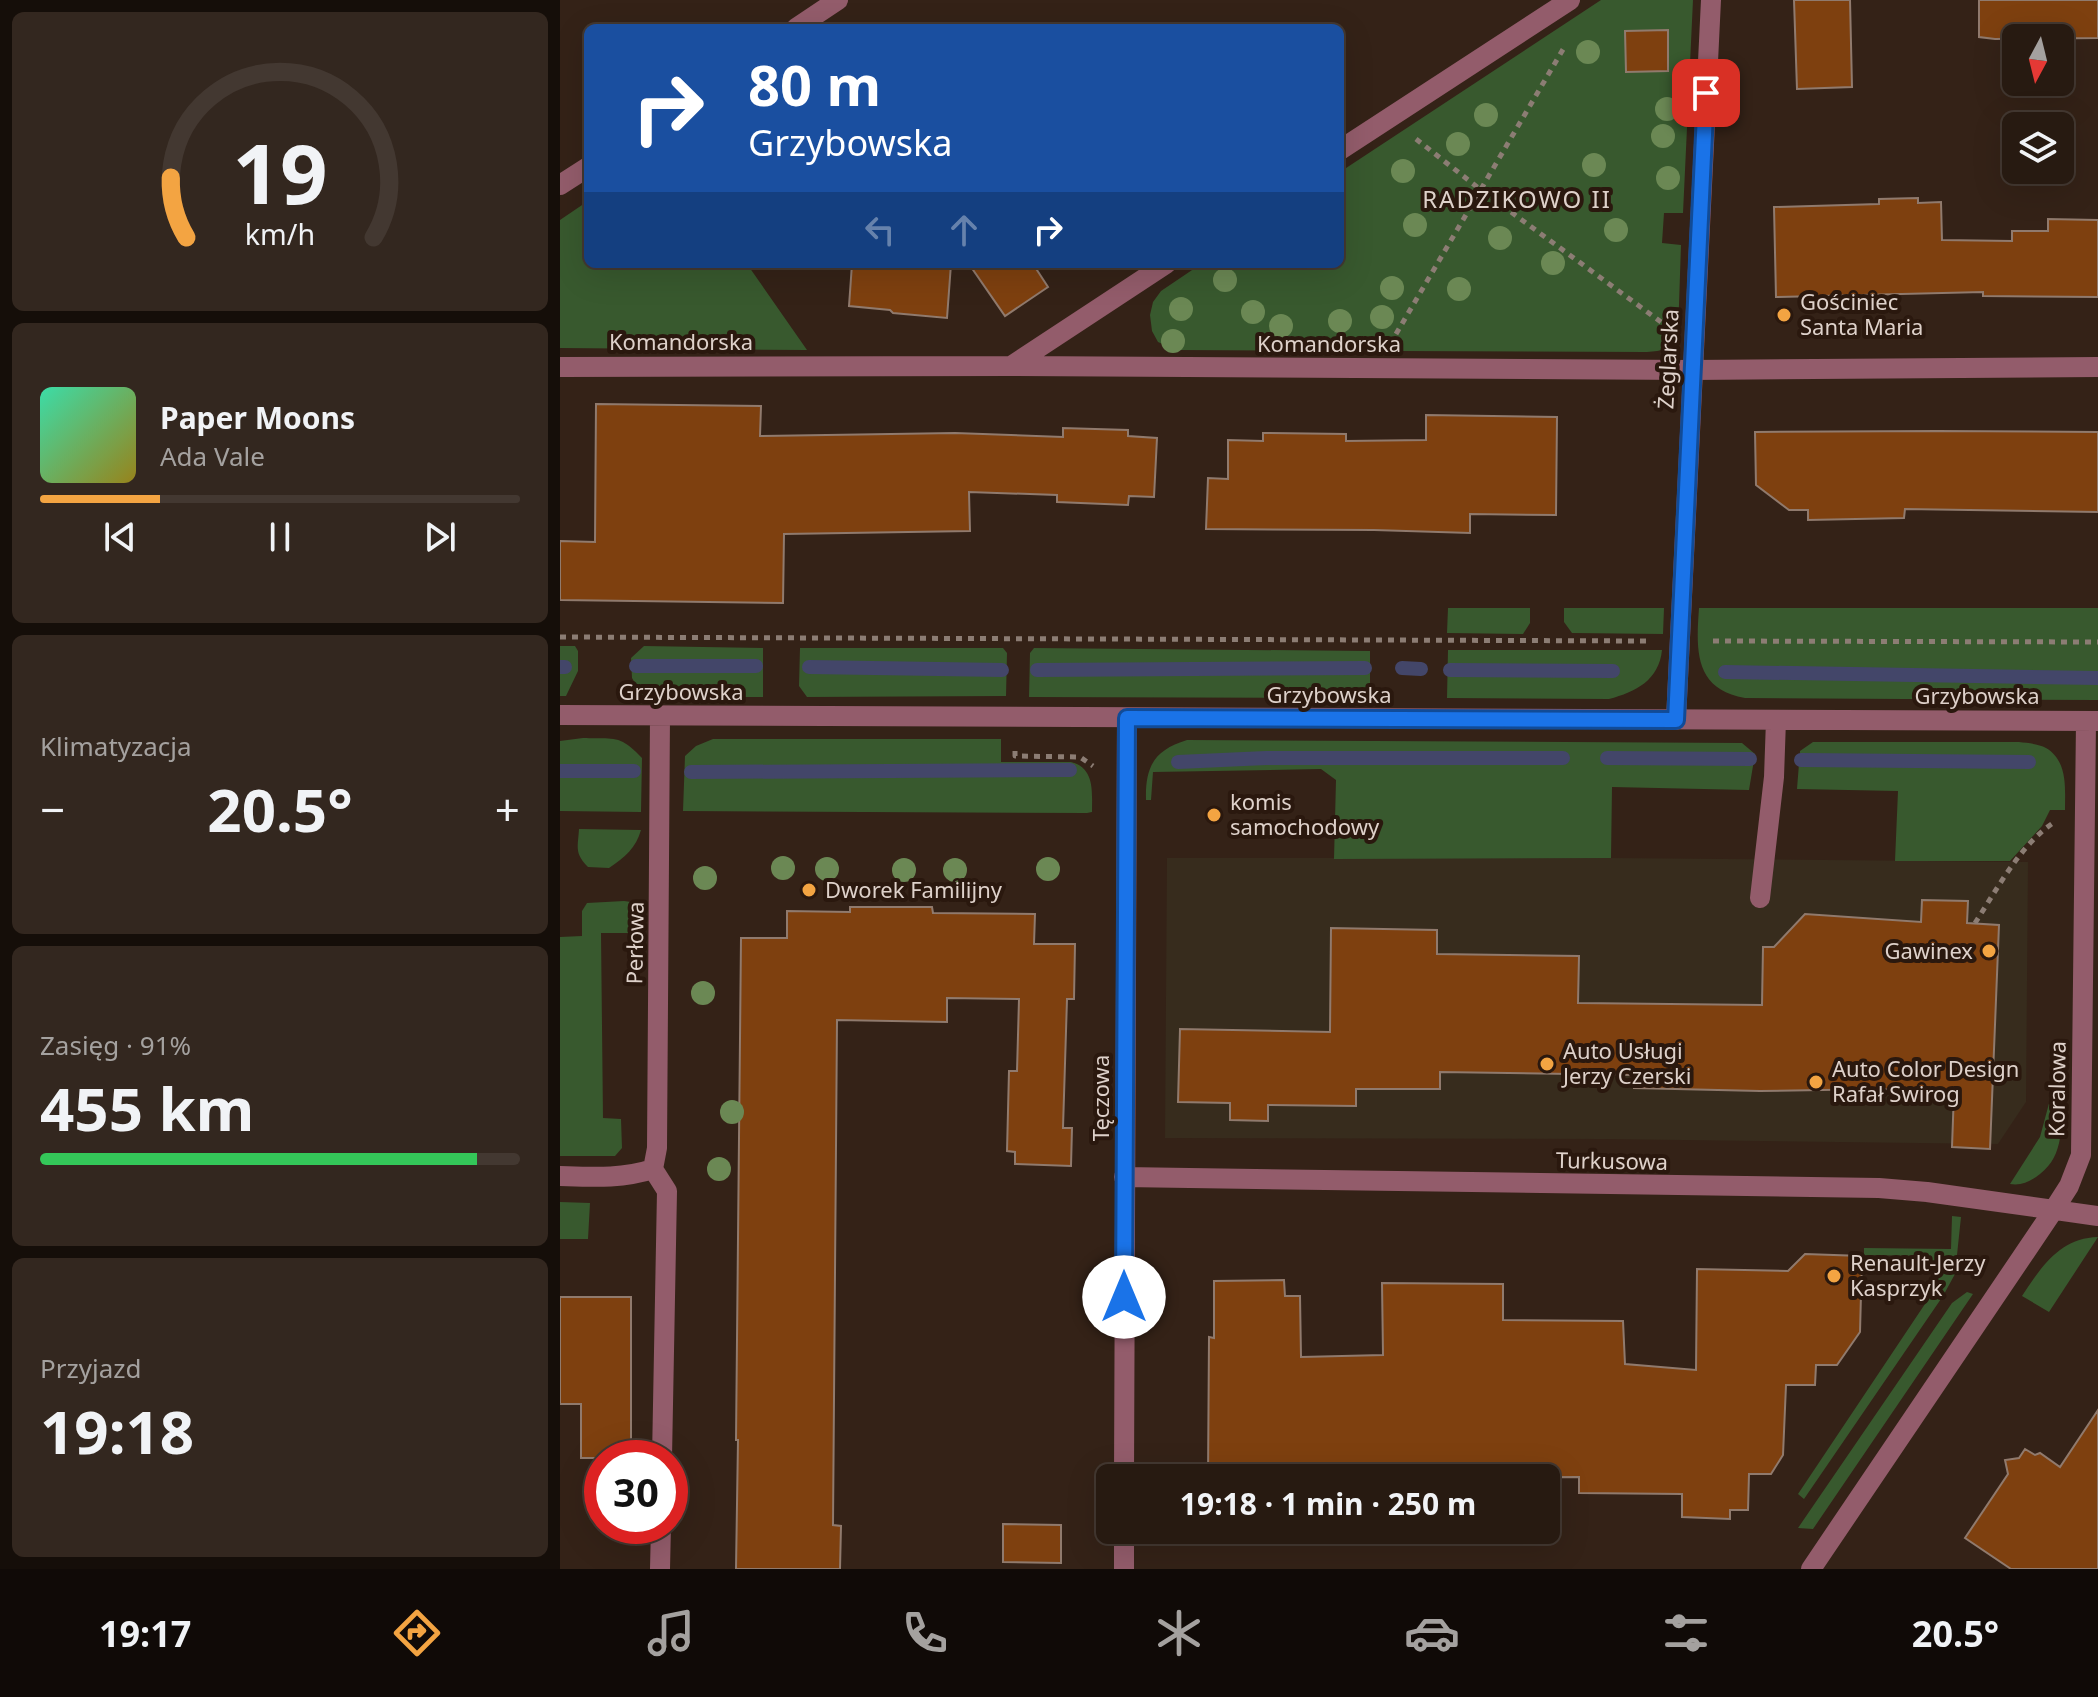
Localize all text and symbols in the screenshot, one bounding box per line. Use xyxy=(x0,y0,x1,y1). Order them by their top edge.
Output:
north arrow xyxy=(2002,24,2074,96)
map controls xyxy=(2002,24,2074,184)
text: 80 m xyxy=(748,46,881,122)
icon: right xyxy=(616,56,720,160)
pin xyxy=(1672,59,1740,127)
icon: arrive xyxy=(1684,71,1728,115)
button: layers xyxy=(2002,112,2074,184)
text: 19 xyxy=(232,114,328,227)
text: Grzybowska xyxy=(748,118,953,167)
district label: RADZIKOWO II xyxy=(1422,182,1612,215)
icon: left xyxy=(858,208,902,252)
icon: ahead xyxy=(942,208,986,252)
icon: right xyxy=(1026,208,1070,252)
text: km/h xyxy=(245,214,315,253)
place label: Gościniec Santa Maria xyxy=(1800,286,1923,341)
marker: Gościniec Santa Maria xyxy=(1775,306,1793,324)
street label: Żeglarska xyxy=(1649,308,1685,410)
street label: Komandorska xyxy=(609,326,753,356)
street label: Komandorska xyxy=(1257,328,1401,358)
text: Paper Moons xyxy=(160,397,355,438)
text: Ada Vale xyxy=(160,438,265,474)
icon: previous xyxy=(98,515,142,559)
icon: pause xyxy=(258,515,302,559)
icon: next xyxy=(418,515,462,559)
street label: Grzybowska xyxy=(619,676,743,706)
street label: Grzybowska xyxy=(1267,679,1391,709)
street label: Grzybowska xyxy=(1915,680,2039,710)
text: Klimatyzacja xyxy=(40,728,192,764)
text: 20.5° xyxy=(207,768,353,850)
text: − xyxy=(40,779,65,839)
text: + xyxy=(495,779,520,839)
place label: komis samochodowy xyxy=(1230,786,1380,841)
marker: komis samochodowy xyxy=(1205,806,1223,824)
place label: Dworek Familijny xyxy=(825,874,1003,904)
marker: Dworek Familijny xyxy=(800,881,818,899)
street label: Perłowa xyxy=(618,901,650,985)
place label: Gawinex xyxy=(1884,935,1973,965)
marker: Gawinex xyxy=(1980,942,1998,960)
text: Zasięg · 91% xyxy=(40,1027,191,1063)
place label: Auto Usługi Jerzy Czerski xyxy=(1561,1035,1691,1090)
street label: Koralowa xyxy=(2040,1041,2072,1137)
place label: Auto Color Design Rafał Swirog xyxy=(1832,1053,2019,1108)
street label: Tęczowa xyxy=(1085,1055,1115,1141)
marker: Auto Usługi Jerzy Czerski xyxy=(1538,1055,1556,1073)
text: 455 km xyxy=(40,1067,254,1149)
marker: Auto Color Design Rafał Swirog xyxy=(1807,1073,1825,1091)
street label: Turkusowa xyxy=(1556,1144,1668,1176)
place label: Renault-Jerzy Kasprzyk xyxy=(1850,1247,1986,1302)
position arrow xyxy=(1082,1255,1166,1339)
marker: Renault-Jerzy Kasprzyk xyxy=(1825,1267,1843,1285)
text: Przyjazd xyxy=(40,1350,141,1386)
text: 19:18 xyxy=(40,1390,194,1472)
speed limit sign: 30 xyxy=(584,1440,688,1544)
text: 19:18 · 1 min · 250 m xyxy=(1180,1483,1476,1524)
icon: directions xyxy=(389,1605,445,1661)
icon: music xyxy=(643,1605,699,1661)
icon: phone xyxy=(897,1605,953,1661)
icon: climate xyxy=(1151,1605,1207,1661)
icon: car xyxy=(1404,1605,1460,1661)
icon: filters xyxy=(1658,1605,1714,1661)
text: 19:17 xyxy=(99,1609,191,1658)
text: 20.5° xyxy=(1912,1609,1999,1658)

